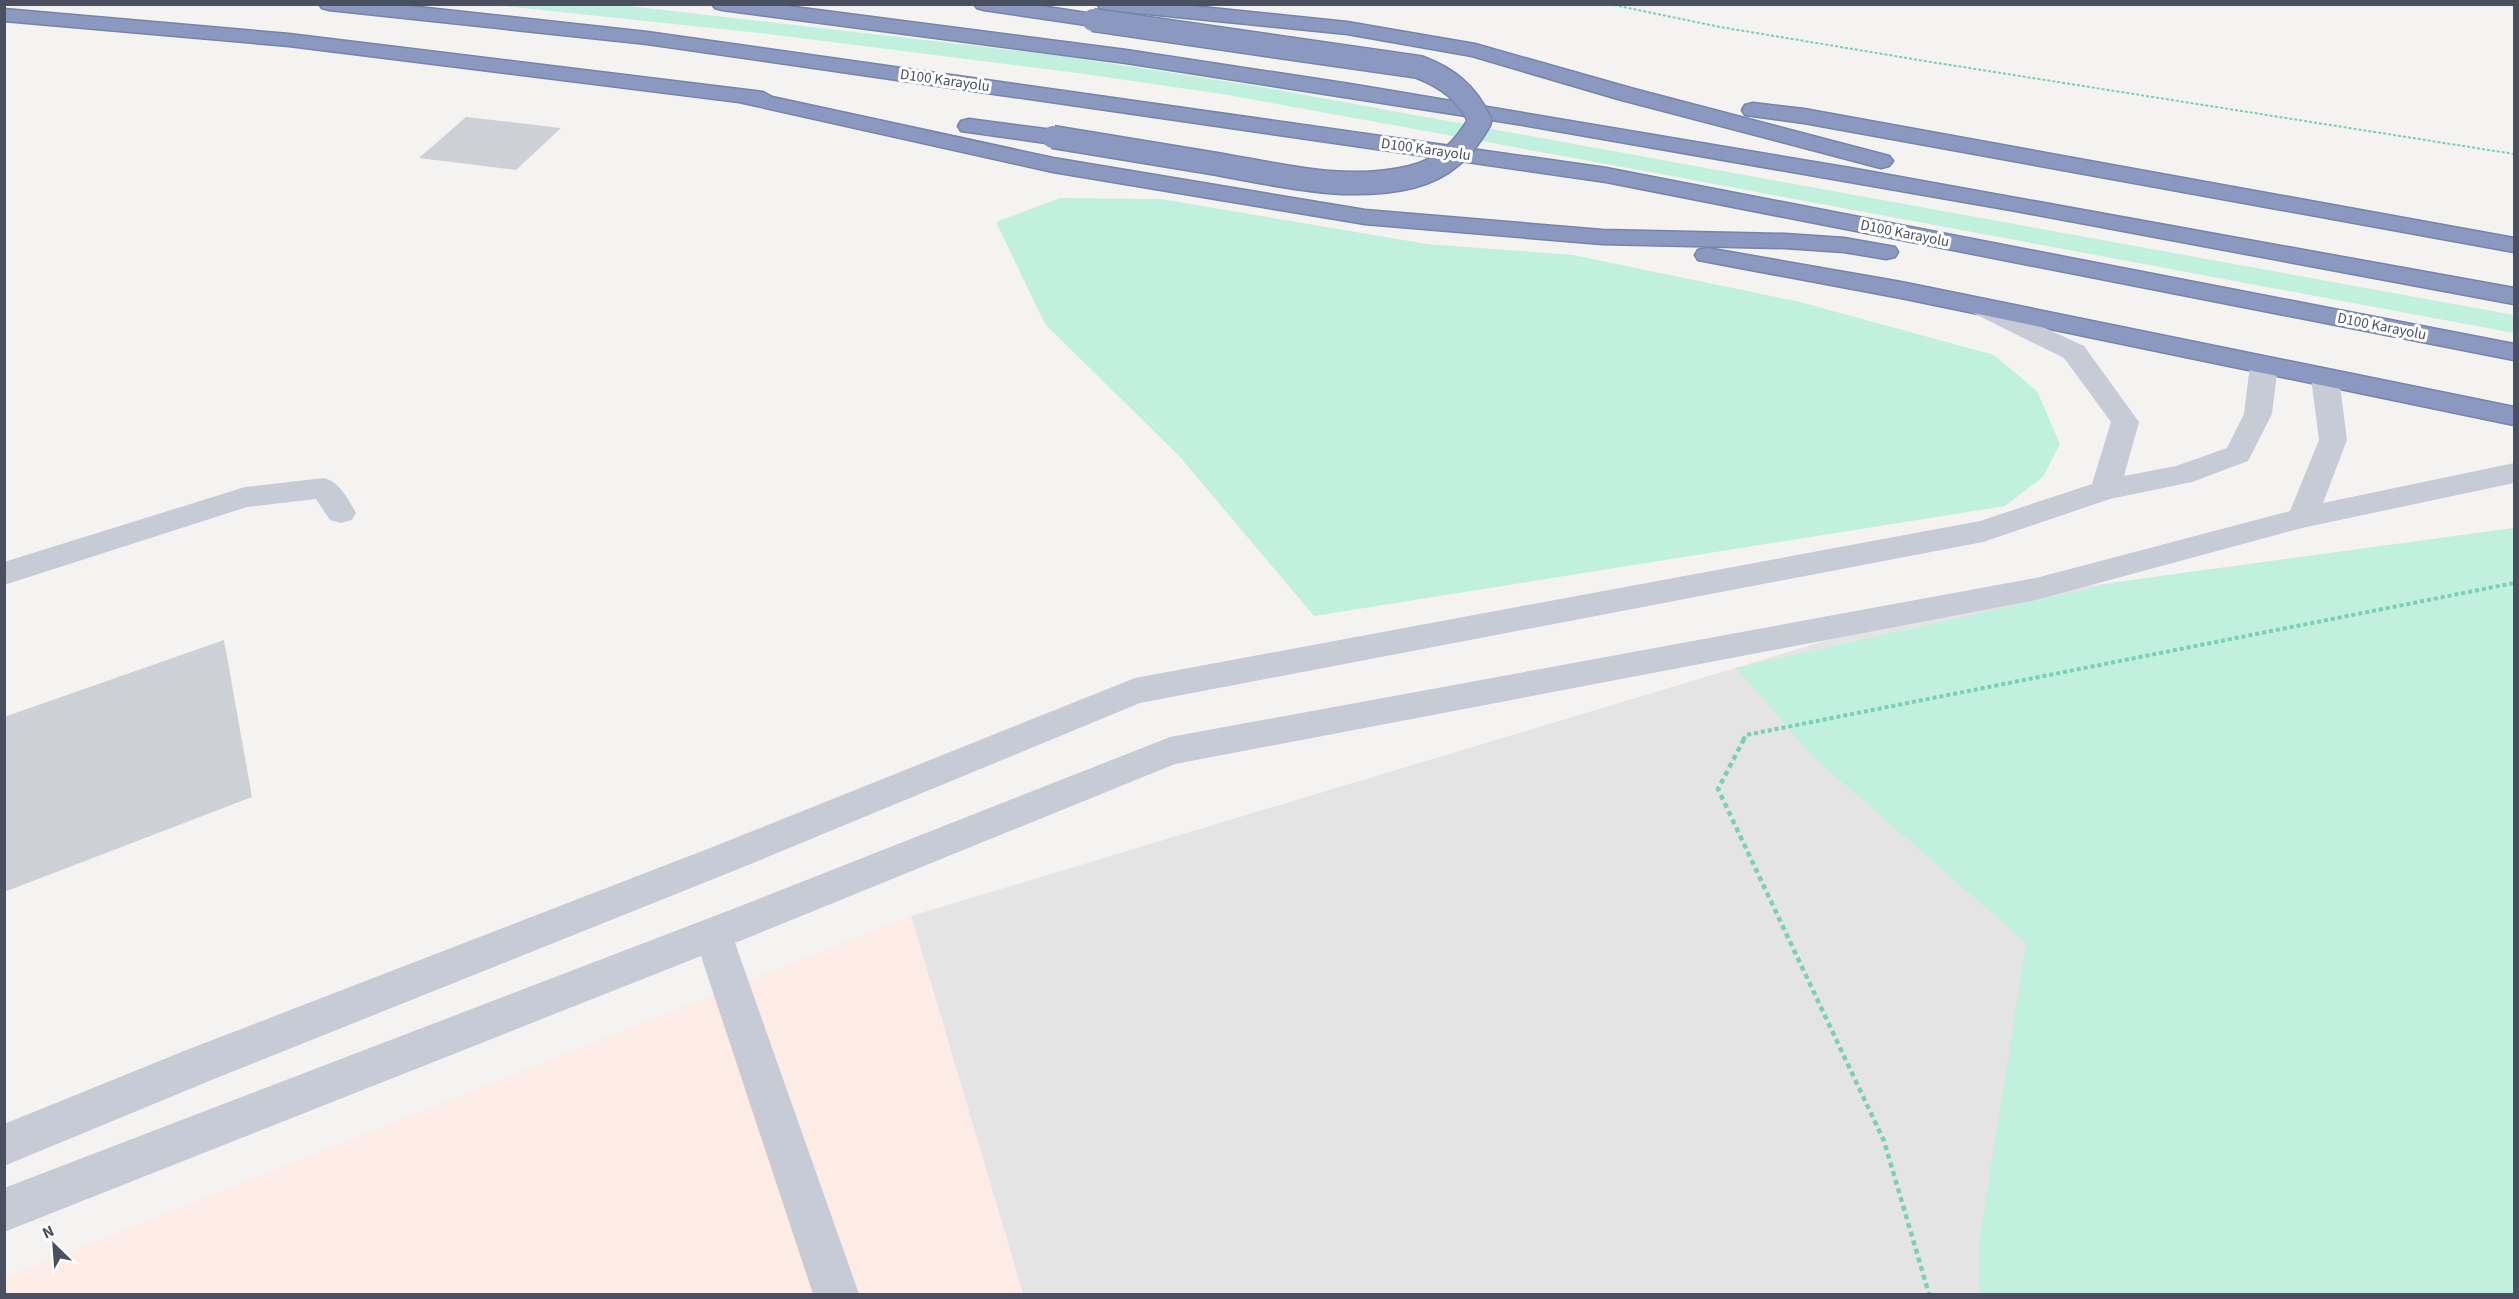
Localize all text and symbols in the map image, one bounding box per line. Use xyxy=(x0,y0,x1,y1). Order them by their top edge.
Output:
street label: D100 Karayolu xyxy=(899,64,991,97)
street label: D100 Karayolu xyxy=(1380,133,1472,166)
street label: D100 Karayolu xyxy=(1859,215,1951,252)
street label: D100 Karayolu xyxy=(2336,308,2428,345)
north arrow xyxy=(24,1215,84,1275)
text: N xyxy=(39,1220,58,1245)

